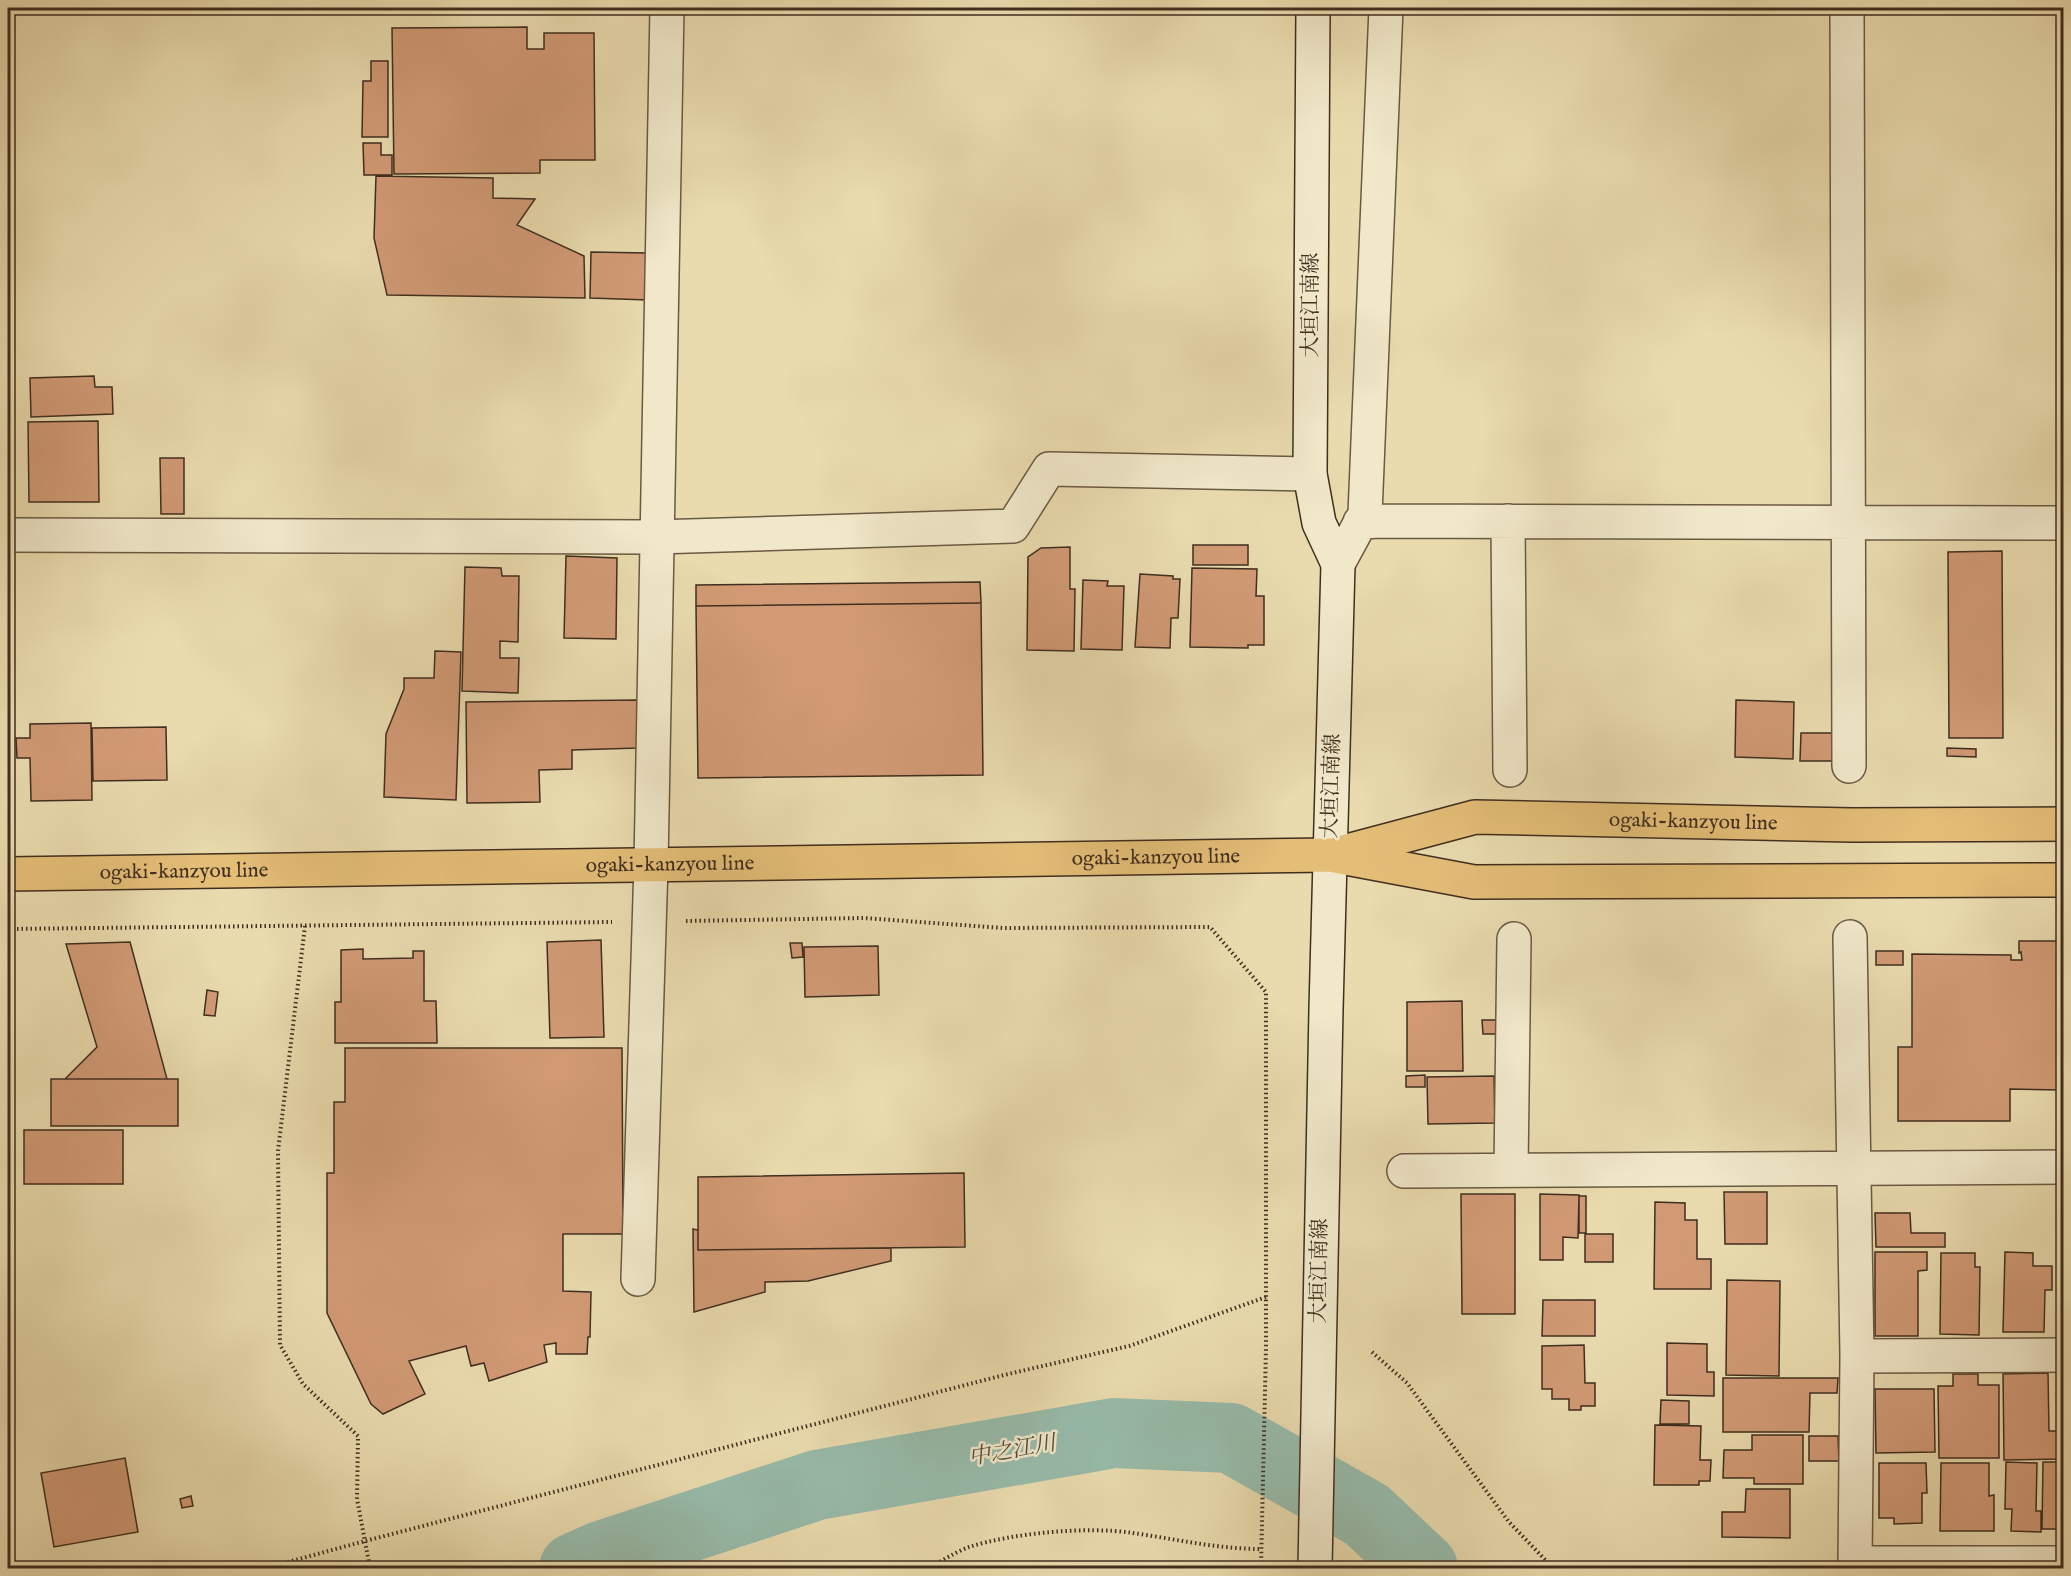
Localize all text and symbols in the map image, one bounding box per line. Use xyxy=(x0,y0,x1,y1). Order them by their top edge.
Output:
street label: 大垣江南線 xyxy=(1298,253,1325,358)
street label: 大垣江南線 xyxy=(1317,733,1347,839)
street label: ogaki-kanzyou line xyxy=(1609,806,1778,837)
street label: ogaki-kanzyou line xyxy=(1071,843,1241,872)
street label: ogaki-kanzyou line xyxy=(585,850,755,879)
street label: ogaki-kanzyou line xyxy=(99,857,269,886)
street label: 大垣江南線 xyxy=(1306,1218,1334,1324)
water label: 中之江川 xyxy=(966,1429,1060,1472)

